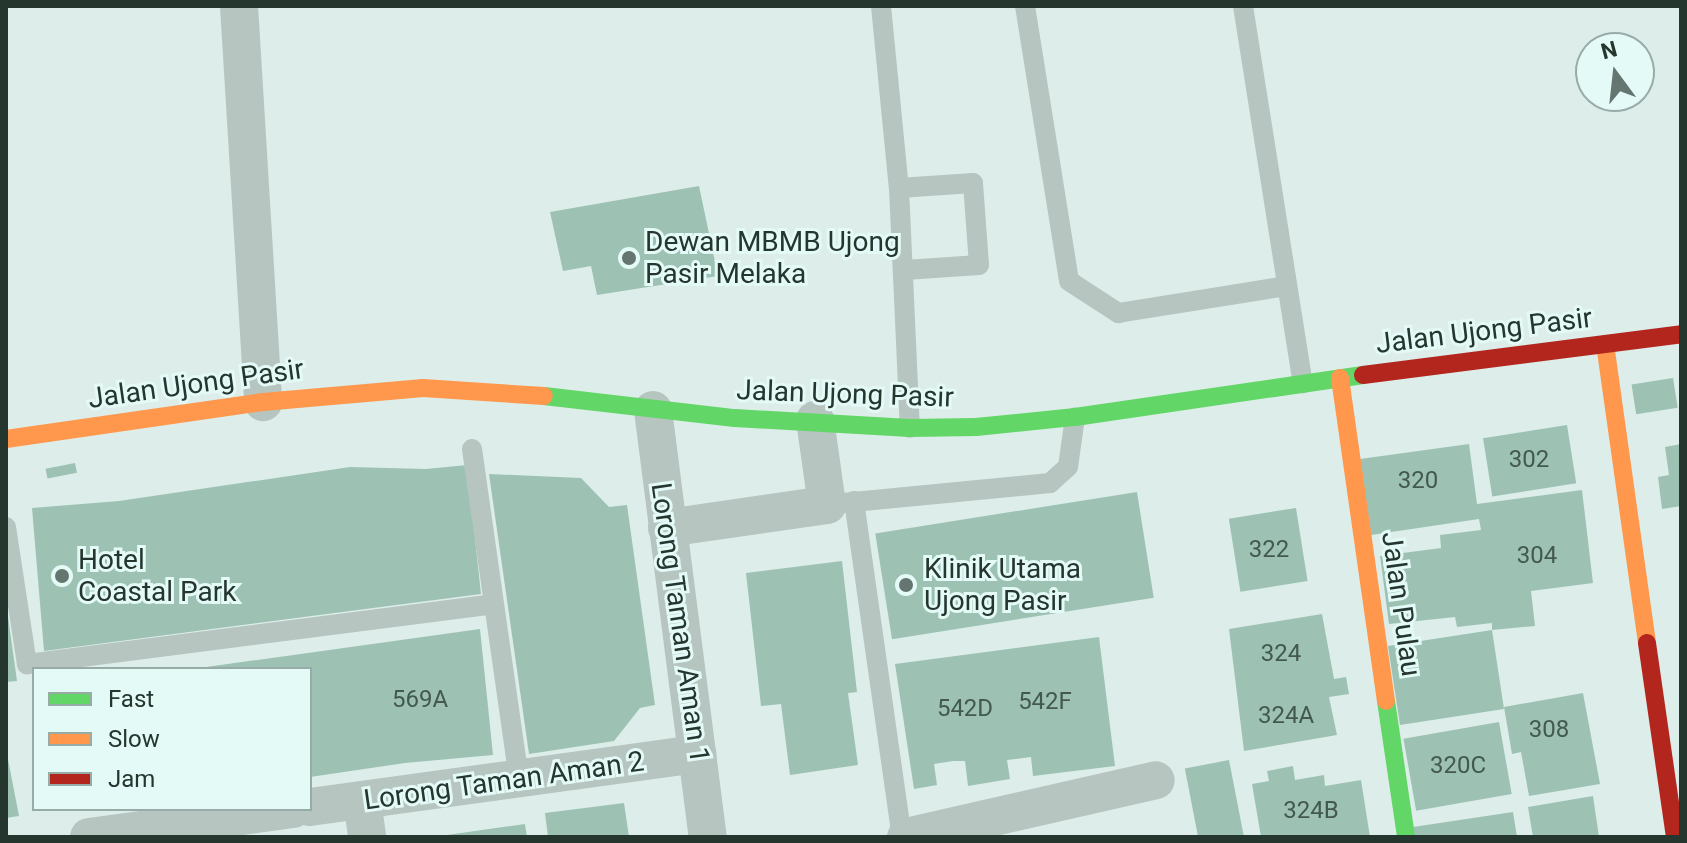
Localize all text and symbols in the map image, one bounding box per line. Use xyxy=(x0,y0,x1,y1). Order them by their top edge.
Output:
north arrow xyxy=(1575,32,1655,112)
text: N xyxy=(1598,36,1620,64)
place label: Dewan MBMB Ujong Pasir Melaka xyxy=(645,225,900,291)
marker: Dewan MBMB Ujong Pasir Melaka xyxy=(620,249,638,267)
street label: Jalan Ujong Pasir xyxy=(1374,301,1594,361)
street label: Jalan Ujong Pasir xyxy=(86,352,306,416)
street label: Jalan Ujong Pasir xyxy=(736,373,954,415)
house number: 302 xyxy=(1509,446,1549,474)
house number: 320 xyxy=(1398,467,1438,495)
street label: Lorong Taman Aman 1 xyxy=(644,480,716,766)
street label: Jalan Pulau xyxy=(1374,530,1428,678)
house number: 322 xyxy=(1249,536,1289,564)
house number: 304 xyxy=(1517,542,1557,570)
place label: Hotel Coastal Park xyxy=(78,543,236,609)
place label: Klinik Utama Ujong Pasir xyxy=(924,552,1081,618)
marker: Hotel Coastal Park xyxy=(53,567,71,585)
marker: Klinik Utama Ujong Pasir xyxy=(895,574,917,596)
house number: 324 xyxy=(1261,640,1301,668)
legend xyxy=(32,667,312,811)
text: Fast xyxy=(108,685,154,713)
house number: 569A xyxy=(392,686,448,714)
house number: 542F xyxy=(1018,688,1072,716)
house number: 542D xyxy=(937,695,993,723)
house number: 324A xyxy=(1258,702,1314,730)
house number: 308 xyxy=(1529,716,1569,744)
text: Slow xyxy=(108,725,160,753)
street label: Lorong Taman Aman 2 xyxy=(361,745,647,817)
house number: 320C xyxy=(1430,752,1486,780)
text: Jam xyxy=(108,765,155,793)
house number: 324B xyxy=(1283,797,1339,825)

